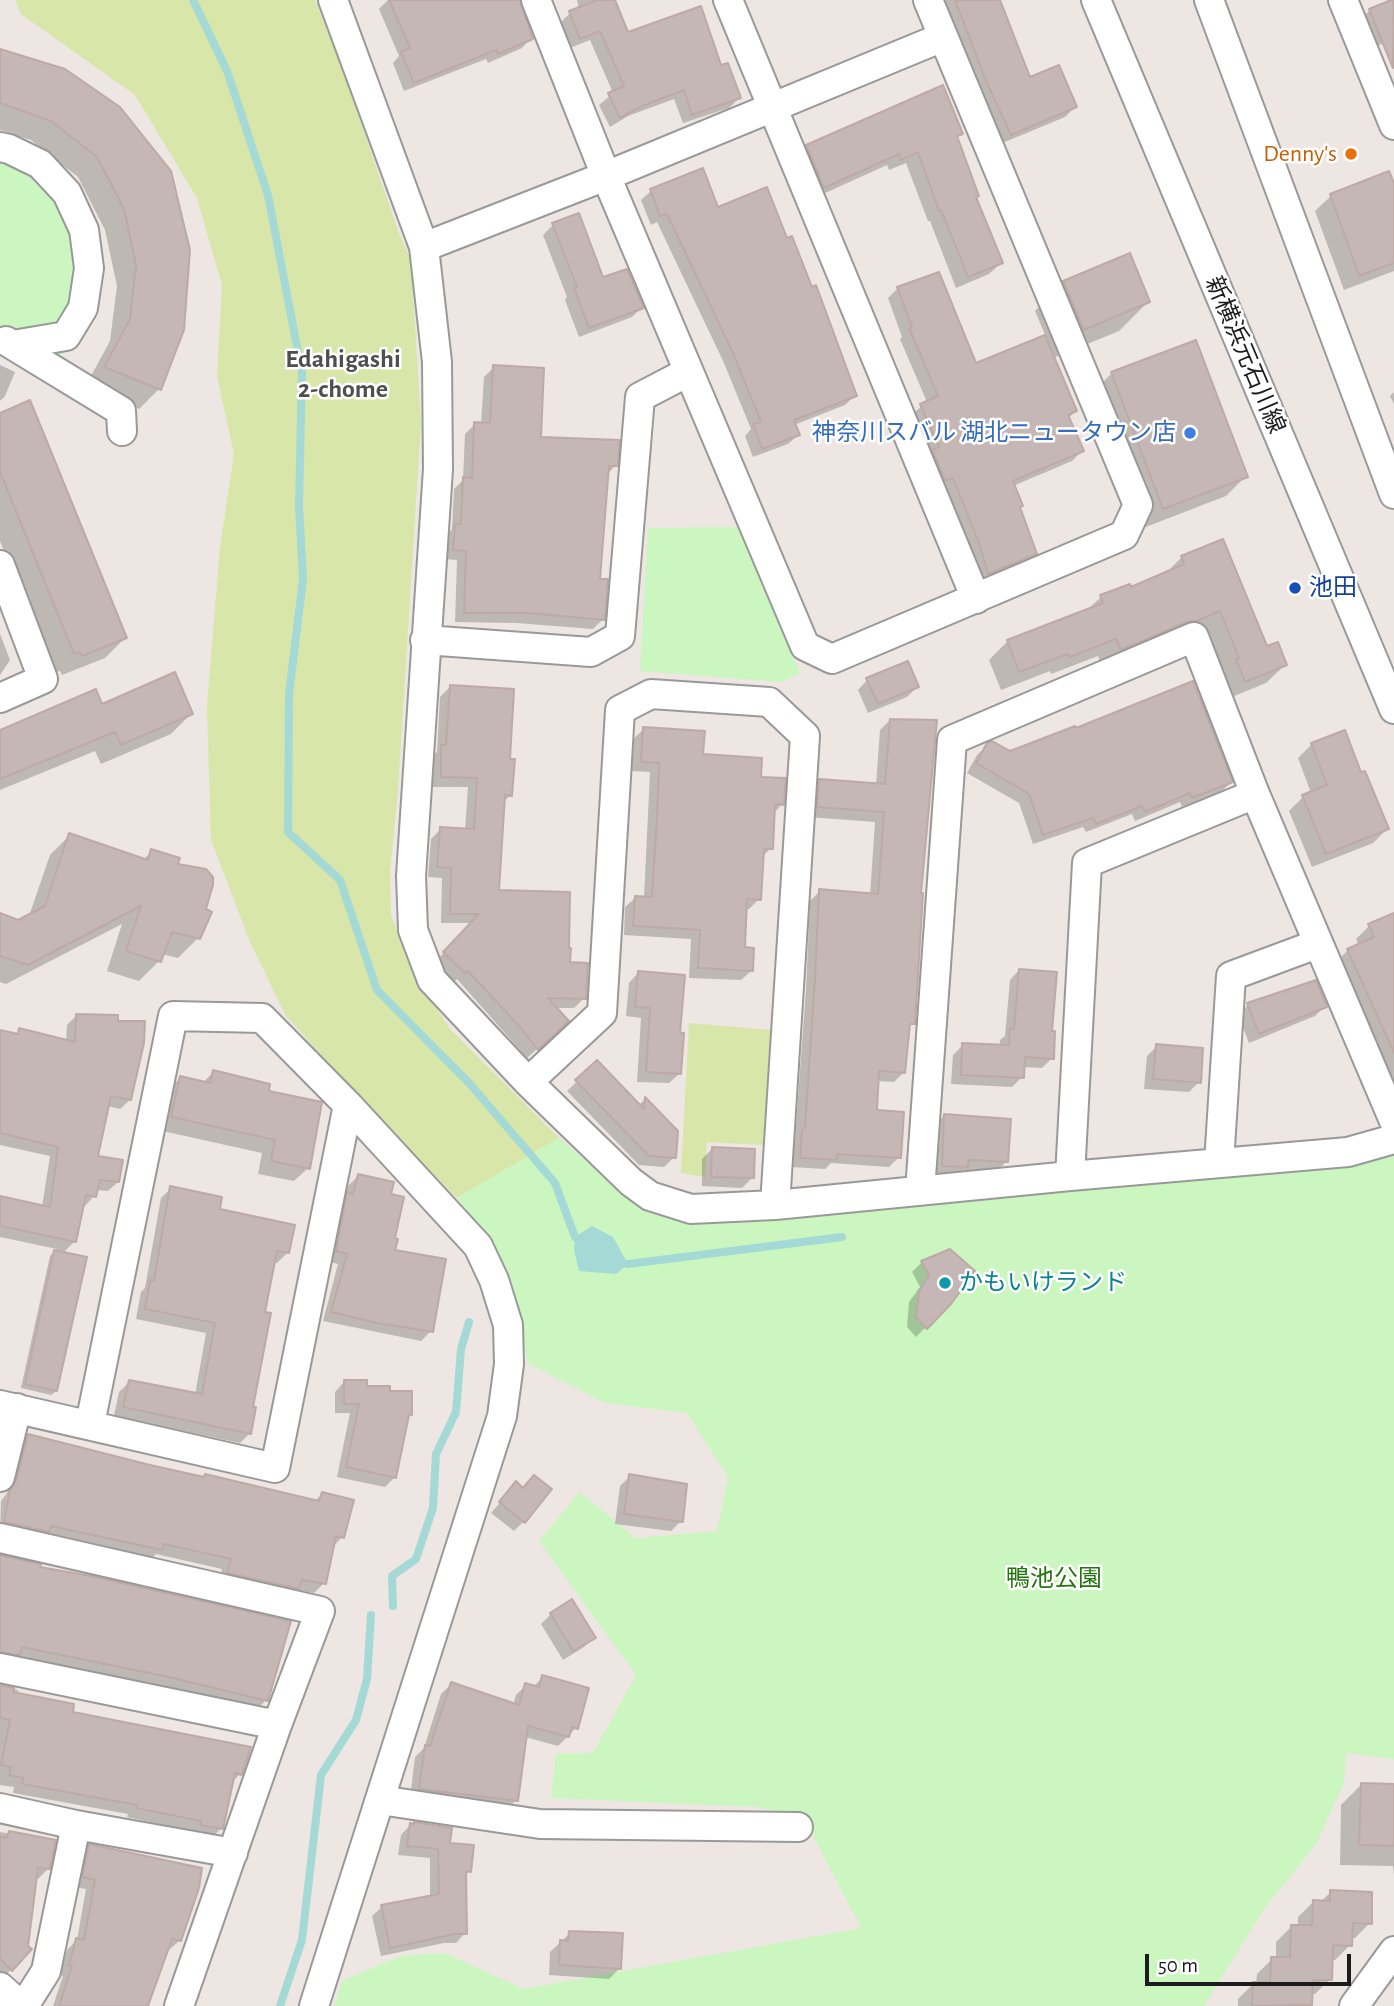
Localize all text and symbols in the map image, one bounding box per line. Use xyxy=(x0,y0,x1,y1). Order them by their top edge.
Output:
place label: Denny's xyxy=(1263,140,1337,168)
marker: Denny's xyxy=(1343,146,1359,162)
street label: 新横浜元石川線 xyxy=(1199,272,1291,438)
district label: Edahigashi 2-chome xyxy=(285,343,401,404)
place label: 神奈川スバル 湖北ニュータウン店 xyxy=(812,419,1176,447)
marker: 神奈川スバル 湖北ニュータウン店 xyxy=(1182,425,1198,441)
place label: 池田 xyxy=(1309,574,1357,602)
marker: 池田 xyxy=(1287,580,1303,596)
place label: かもいけランド xyxy=(959,1269,1127,1297)
marker: かもいけランド xyxy=(937,1275,953,1291)
park label: 鴨池公園 xyxy=(1006,1565,1102,1593)
scale bar xyxy=(1149,1940,1356,1984)
text: 50 m xyxy=(1158,1955,1198,1976)

